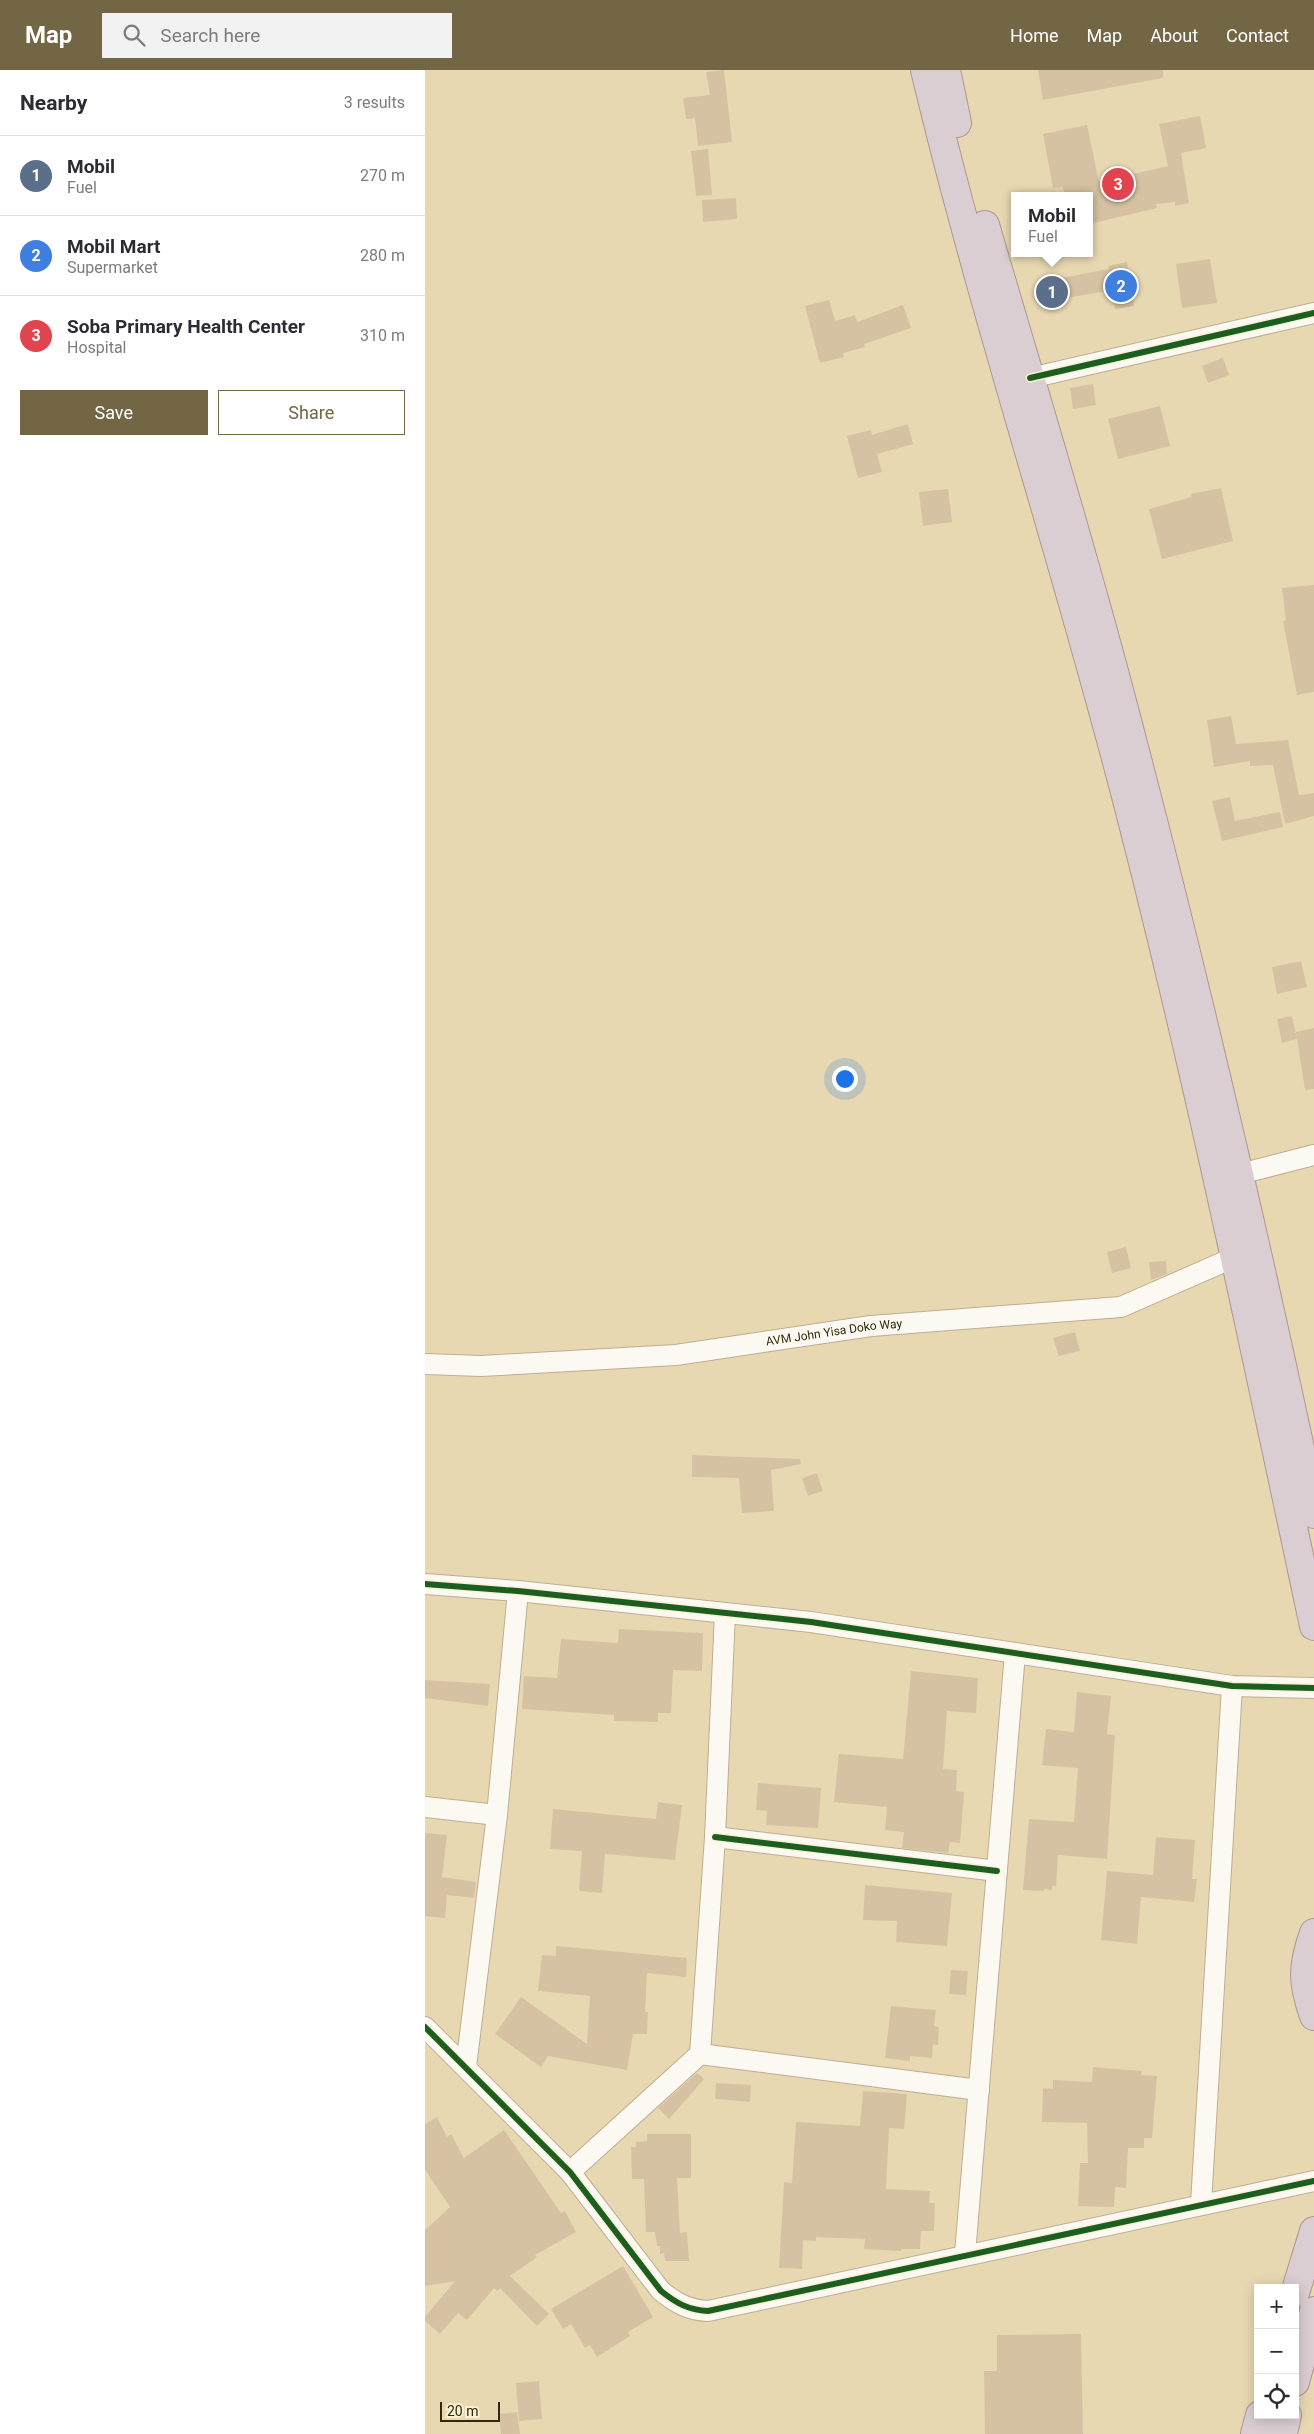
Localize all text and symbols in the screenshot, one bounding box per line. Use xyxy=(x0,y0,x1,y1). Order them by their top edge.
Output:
search box xyxy=(102,13,452,58)
text: Map xyxy=(25,21,72,49)
icon: search xyxy=(120,21,148,49)
text: Search here xyxy=(160,24,260,47)
text: Home xyxy=(1010,25,1059,46)
text: Map xyxy=(1087,25,1122,46)
text: About xyxy=(1150,25,1198,46)
text: Contact xyxy=(1226,25,1289,46)
text: Nearby xyxy=(20,91,87,115)
text: 3 results xyxy=(344,93,405,112)
text: Mobil xyxy=(67,155,115,178)
pin: 3 xyxy=(1102,165,1134,203)
text: 1 xyxy=(31,166,41,185)
text: 270 m xyxy=(360,166,405,185)
text: Fuel xyxy=(67,178,97,197)
popup xyxy=(1011,192,1093,257)
text: Mobil xyxy=(1028,204,1076,227)
text: Fuel xyxy=(1028,227,1058,246)
text: Mobil Mart xyxy=(67,235,160,258)
text: 2 xyxy=(31,246,41,265)
text: 280 m xyxy=(360,246,405,265)
text: Supermarket xyxy=(67,258,158,277)
pin: 2 xyxy=(1105,267,1137,305)
pin: 1 xyxy=(1036,273,1068,311)
text: Soba Primary Health Center xyxy=(67,315,305,338)
text: 3 xyxy=(31,326,41,345)
text: 310 m xyxy=(360,326,405,345)
text: Hospital xyxy=(67,338,127,357)
button: Save xyxy=(20,390,208,435)
button: Share xyxy=(218,390,405,435)
your location xyxy=(832,1066,858,1092)
street label: AVM John Yisa Doko Way xyxy=(765,1317,903,1349)
map controls xyxy=(1254,2284,1299,2419)
button: + xyxy=(1254,2284,1299,2329)
button: − xyxy=(1254,2329,1299,2374)
button: locate xyxy=(1254,2374,1299,2419)
scale bar xyxy=(440,2399,500,2422)
text: 20 m xyxy=(447,2403,479,2419)

